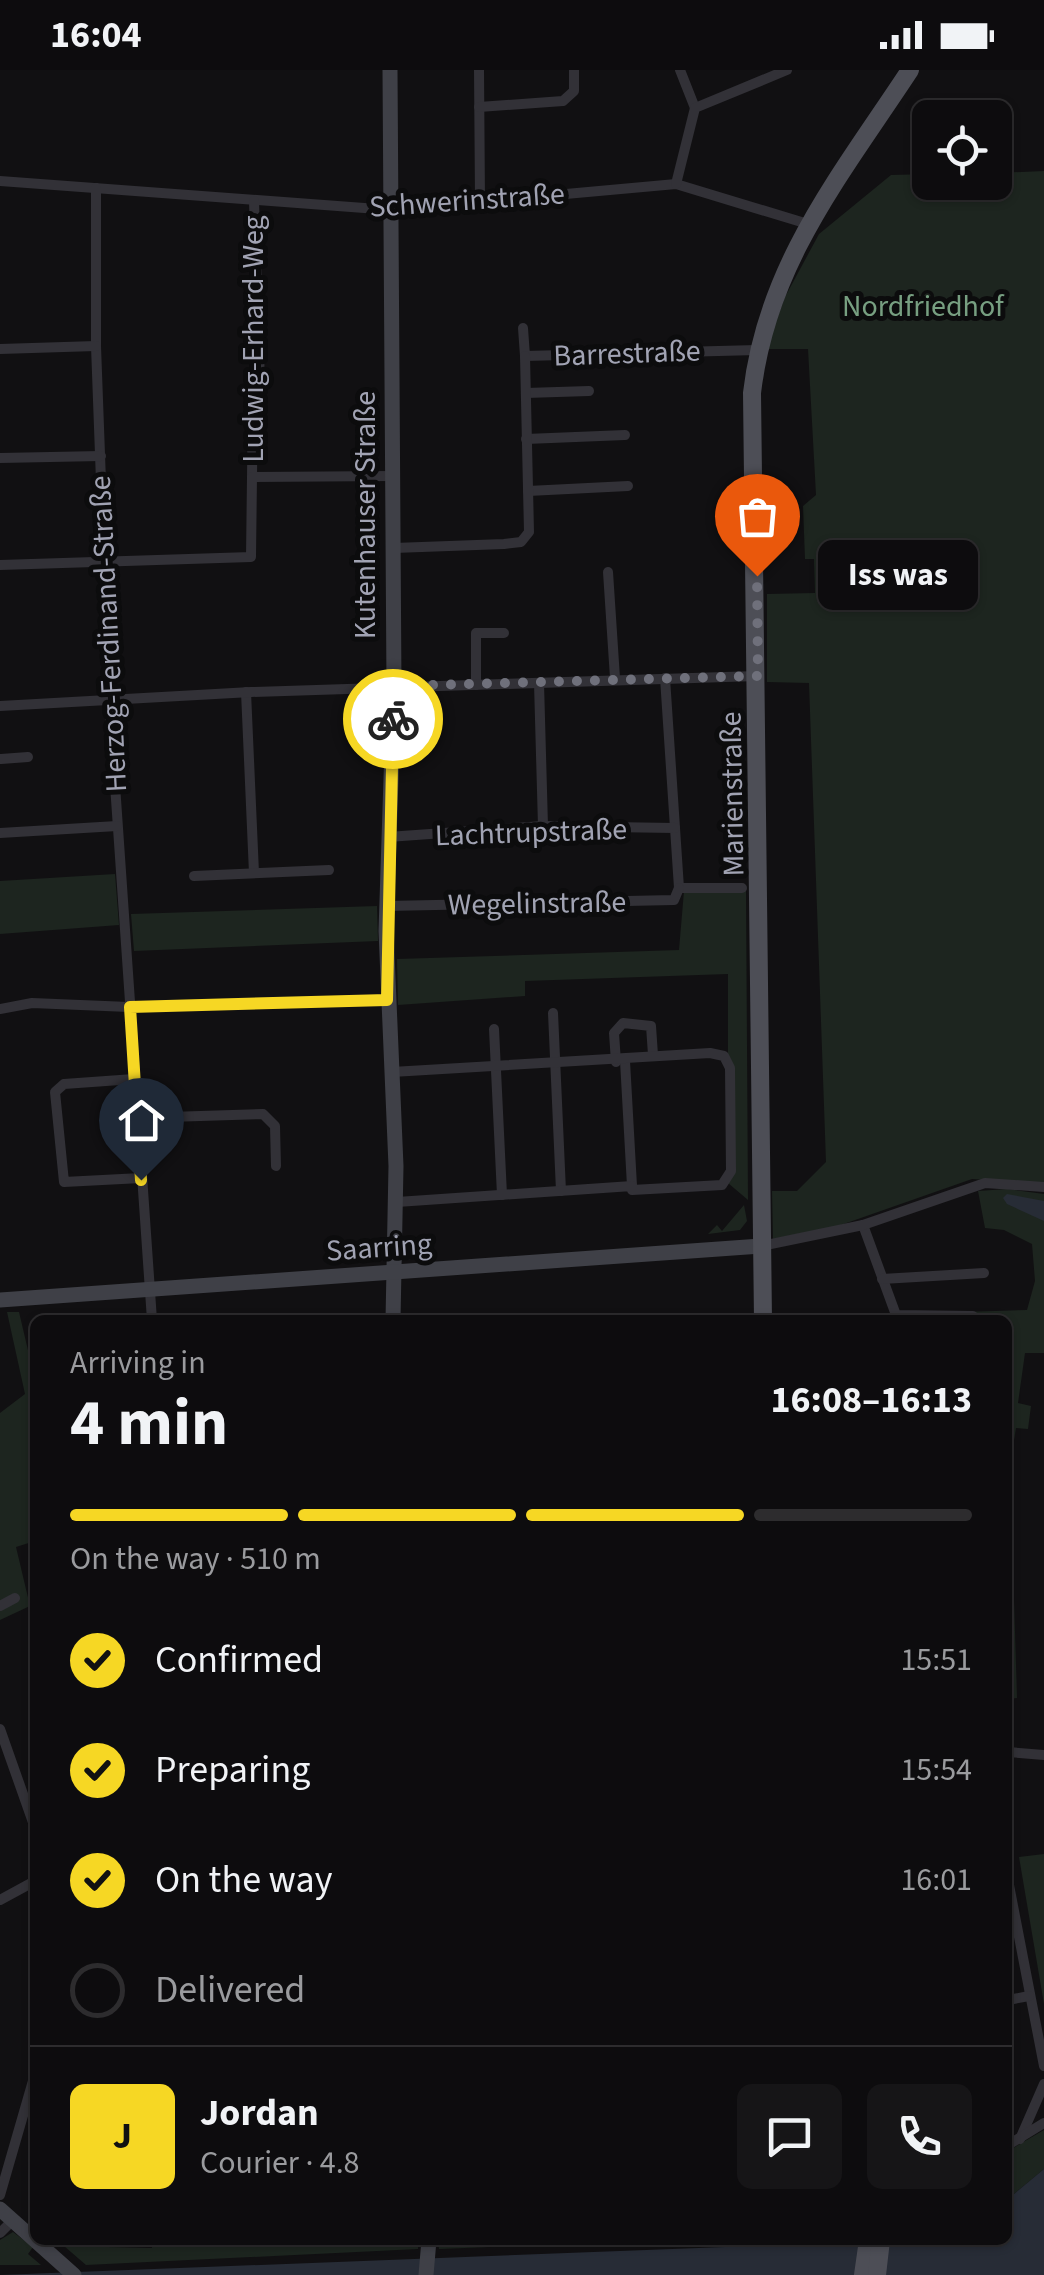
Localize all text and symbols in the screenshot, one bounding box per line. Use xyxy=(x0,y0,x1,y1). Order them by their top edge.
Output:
text: 16:04 xyxy=(50,8,142,62)
map controls xyxy=(912,100,1012,200)
button: locate xyxy=(912,100,1012,200)
street label: Schwerinstraße xyxy=(368,172,566,229)
street label: Ludwig-Erhard-Weg xyxy=(232,215,275,463)
park label: Nordfriedhof xyxy=(842,285,1005,328)
street label: Barrestraße xyxy=(553,329,701,378)
street label: Kutenhauser Straße xyxy=(344,391,387,639)
street label: Herzog-Ferdinand-Straße xyxy=(79,474,138,793)
pin xyxy=(715,474,800,577)
icon: bag xyxy=(730,489,785,544)
callout: Iss was xyxy=(817,541,977,611)
text: Iss was xyxy=(848,552,948,598)
courier xyxy=(343,669,443,769)
icon: bike xyxy=(366,692,421,747)
street label: Marienstraße xyxy=(710,711,755,877)
street label: Lachtrupstraße xyxy=(434,808,628,857)
street label: Wegelinstraße xyxy=(448,880,627,927)
pin xyxy=(99,1078,184,1181)
icon: home xyxy=(114,1093,169,1148)
street label: Saarring xyxy=(325,1222,433,1273)
text: Arriving in xyxy=(70,1340,206,1386)
text: 16:08–16:13 xyxy=(770,1373,972,1427)
text: 4 min xyxy=(70,1377,228,1470)
text: On the way · 510 m xyxy=(70,1536,321,1582)
icon: check xyxy=(70,1633,125,1688)
text: Confirmed xyxy=(155,1633,323,1687)
text: 15:51 xyxy=(900,1637,972,1683)
icon: check xyxy=(70,1743,125,1798)
text: Preparing xyxy=(155,1743,310,1797)
text: 15:54 xyxy=(900,1747,972,1793)
icon: check xyxy=(70,1853,125,1908)
text: On the way xyxy=(155,1853,332,1907)
text: 16:01 xyxy=(900,1857,972,1903)
text: Delivered xyxy=(155,1963,305,2017)
button: chat xyxy=(737,2084,842,2189)
button: phone xyxy=(867,2084,972,2189)
text: Jordan xyxy=(200,2086,319,2140)
text: J xyxy=(113,2109,132,2163)
text: Courier · 4.8 xyxy=(200,2140,360,2186)

